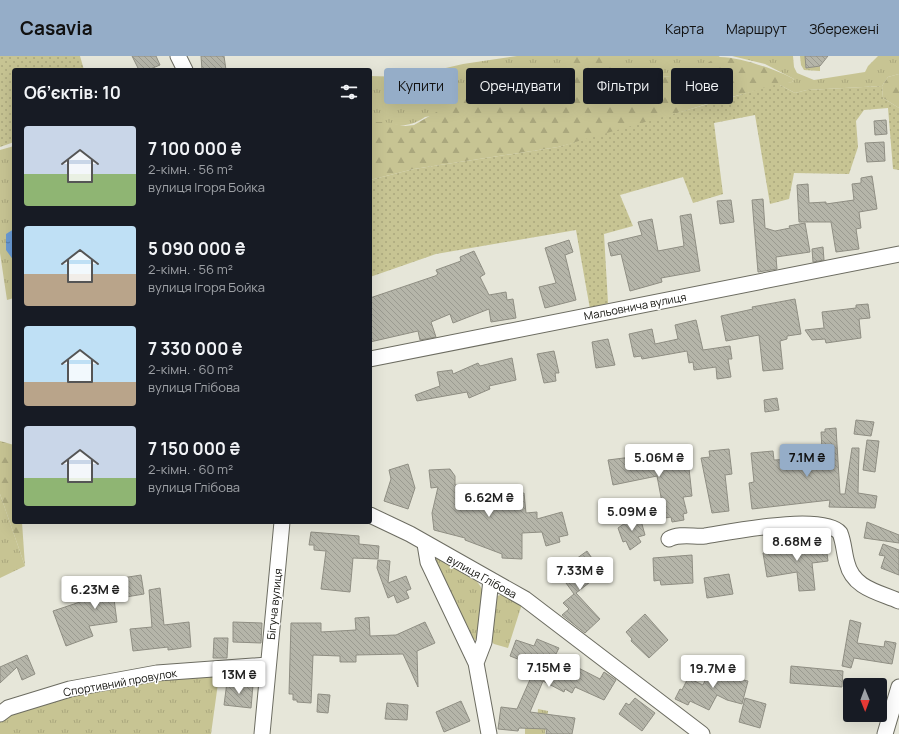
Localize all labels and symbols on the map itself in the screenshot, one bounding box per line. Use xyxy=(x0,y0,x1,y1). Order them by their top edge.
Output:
street label: Мальовнича вулиця xyxy=(583,289,687,323)
pin: 5.06M ₴ xyxy=(622,444,696,478)
pin: 7.1M ₴ xyxy=(774,444,840,478)
pin: 6.62M ₴ xyxy=(452,484,526,518)
pin: 5.09M ₴ xyxy=(595,498,669,532)
pin: 8.68M ₴ xyxy=(760,528,834,562)
street label: вулиця Глібова xyxy=(444,551,520,601)
pin: 7.33M ₴ xyxy=(543,557,617,591)
street label: Бігуча вулиця xyxy=(263,568,285,640)
pin: 6.23M ₴ xyxy=(58,576,132,610)
pin: 7.15M ₴ xyxy=(512,654,586,688)
pin: 19.7M ₴ xyxy=(676,655,750,689)
pin: 13M ₴ xyxy=(211,661,267,695)
street label: Спортивний провулок xyxy=(62,665,179,699)
north arrow xyxy=(843,678,887,722)

